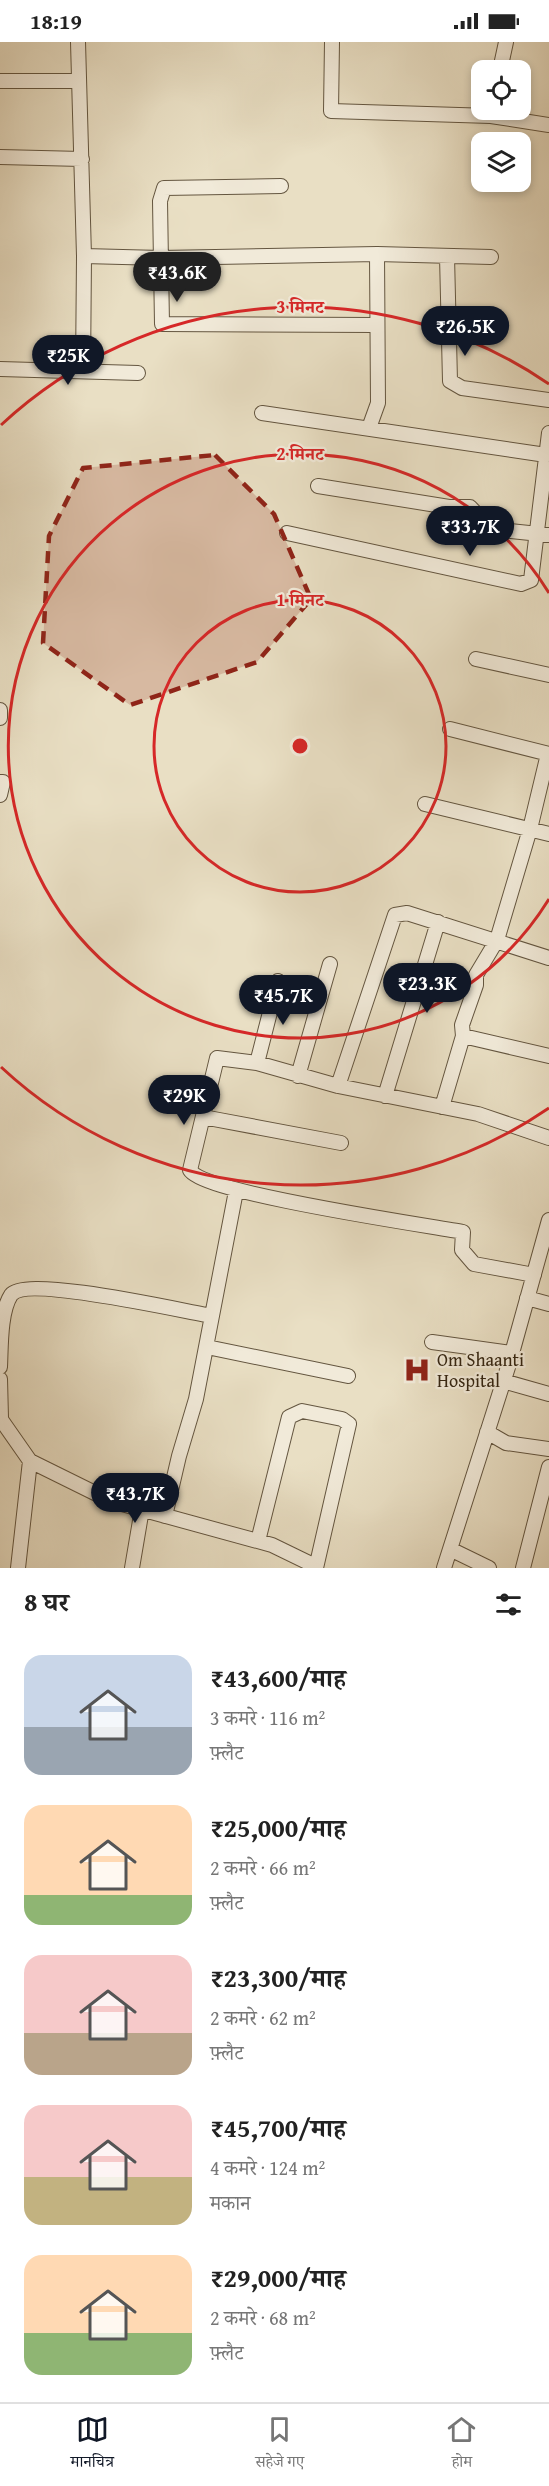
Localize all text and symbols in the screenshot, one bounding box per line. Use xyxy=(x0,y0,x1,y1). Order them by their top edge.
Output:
text: 18:19 xyxy=(30,5,82,37)
map controls xyxy=(471,60,531,192)
button: locate xyxy=(471,60,531,120)
button: layers xyxy=(471,132,531,192)
pin: ₹43.6K xyxy=(128,252,226,303)
text: ₹43.6K xyxy=(147,257,207,286)
text: 3 मिनट xyxy=(276,293,325,320)
pin: ₹26.5K xyxy=(416,306,514,357)
text: ₹26.5K xyxy=(435,311,495,340)
pin: ₹25K xyxy=(32,335,104,386)
text: ₹25K xyxy=(46,340,90,369)
text: 2 मिनट xyxy=(276,440,325,467)
pin: ₹33.7K xyxy=(421,506,519,557)
text: ₹33.7K xyxy=(440,511,500,540)
text: 1 मिनट xyxy=(276,586,325,613)
centre of rings xyxy=(290,736,310,756)
pin: ₹23.3K xyxy=(378,963,476,1014)
text: ₹23.3K xyxy=(397,968,457,997)
pin: ₹45.7K xyxy=(234,975,332,1026)
text: ₹45.7K xyxy=(253,980,313,1009)
pin: ₹29K xyxy=(148,1075,220,1126)
text: ₹29K xyxy=(162,1080,206,1109)
place label: Om Shaanti Hospital xyxy=(437,1346,524,1394)
hospital icon: Om Shaanti Hospital xyxy=(402,1355,432,1385)
pin: ₹43.7K xyxy=(86,1473,184,1524)
text: ₹43.7K xyxy=(105,1478,165,1507)
text: 8 घर xyxy=(24,1582,69,1621)
icon: filters xyxy=(492,1588,525,1621)
text: ₹43,600/माह xyxy=(210,1658,346,1697)
icon: home xyxy=(72,1679,144,1751)
text: 3 कमरे · 116 m² xyxy=(210,1703,325,1732)
text: फ़्लैट xyxy=(210,1738,243,1767)
text: ₹25,000/माह xyxy=(210,1808,346,1847)
icon: home xyxy=(72,1829,144,1901)
text: 2 कमरे · 66 m² xyxy=(210,1853,316,1882)
text: फ़्लैट xyxy=(210,1888,243,1917)
text: ₹23,300/माह xyxy=(210,1958,346,1997)
icon: home xyxy=(72,1979,144,2051)
text: 2 कमरे · 62 m² xyxy=(210,2003,316,2032)
text: फ़्लैट xyxy=(210,2038,243,2067)
text: ₹45,700/माह xyxy=(210,2108,346,2147)
icon: home xyxy=(72,2129,144,2201)
text: 4 कमरे · 124 m² xyxy=(210,2153,325,2182)
text: मकान xyxy=(210,2188,251,2217)
text: ₹29,000/माह xyxy=(210,2258,346,2297)
icon: home xyxy=(72,2279,144,2351)
text: 2 कमरे · 68 m² xyxy=(210,2303,316,2332)
text: फ़्लैट xyxy=(210,2338,243,2367)
tab: मानचित्र xyxy=(71,2413,114,2477)
tab: सहेजे गए xyxy=(255,2413,304,2477)
tab: होम xyxy=(445,2413,478,2477)

